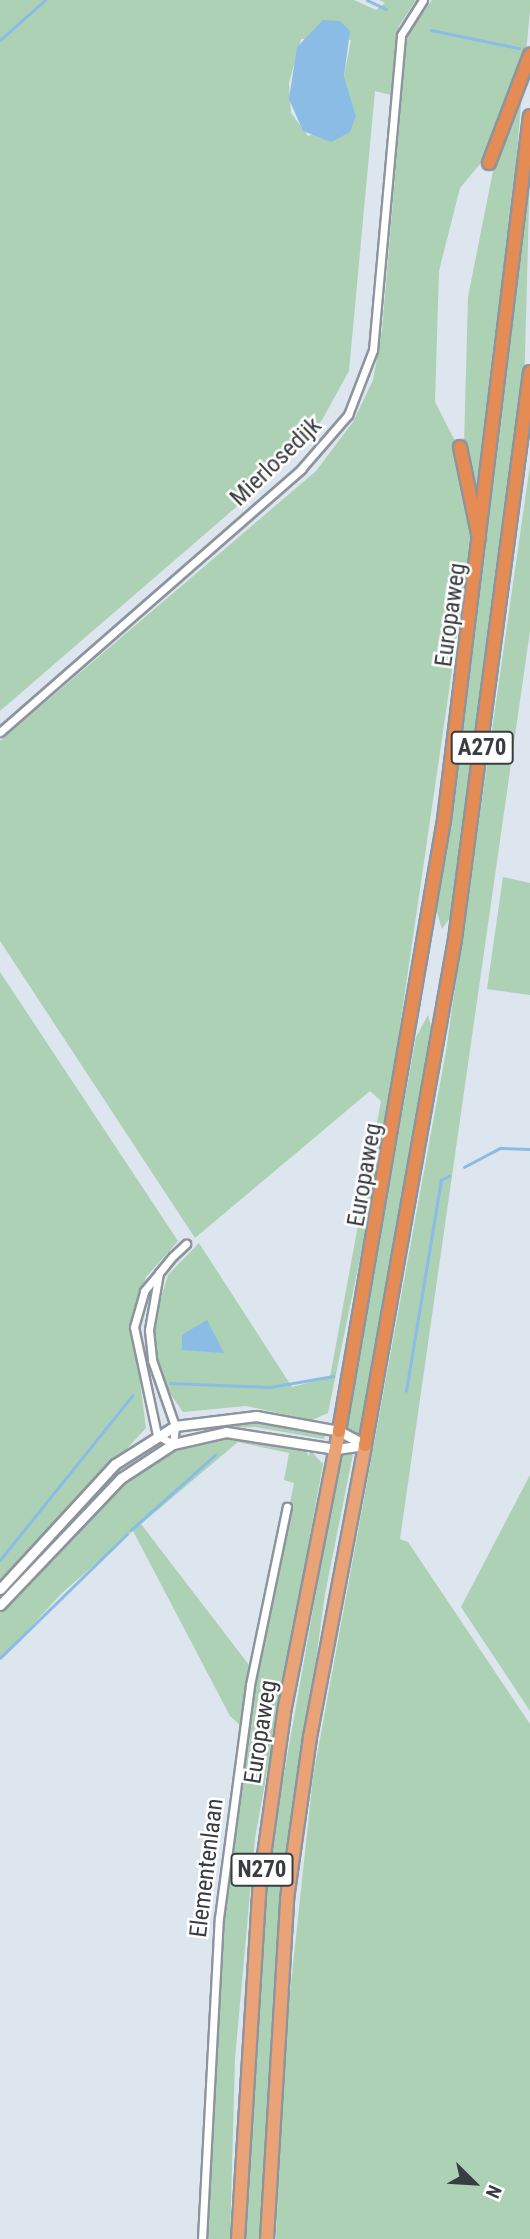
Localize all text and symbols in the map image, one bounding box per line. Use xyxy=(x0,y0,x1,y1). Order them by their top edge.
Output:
street label: Mierlosedijk xyxy=(224,412,328,512)
street label: Europaweg xyxy=(429,561,473,669)
road number: A270 xyxy=(450,728,514,768)
street label: Europaweg xyxy=(342,1121,388,1229)
street label: Europaweg xyxy=(239,1678,283,1786)
street label: Elementenlaan xyxy=(184,1797,230,1939)
road number: N270 xyxy=(230,1851,294,1890)
north arrow xyxy=(439,2148,509,2218)
text: N xyxy=(481,2182,507,2202)

